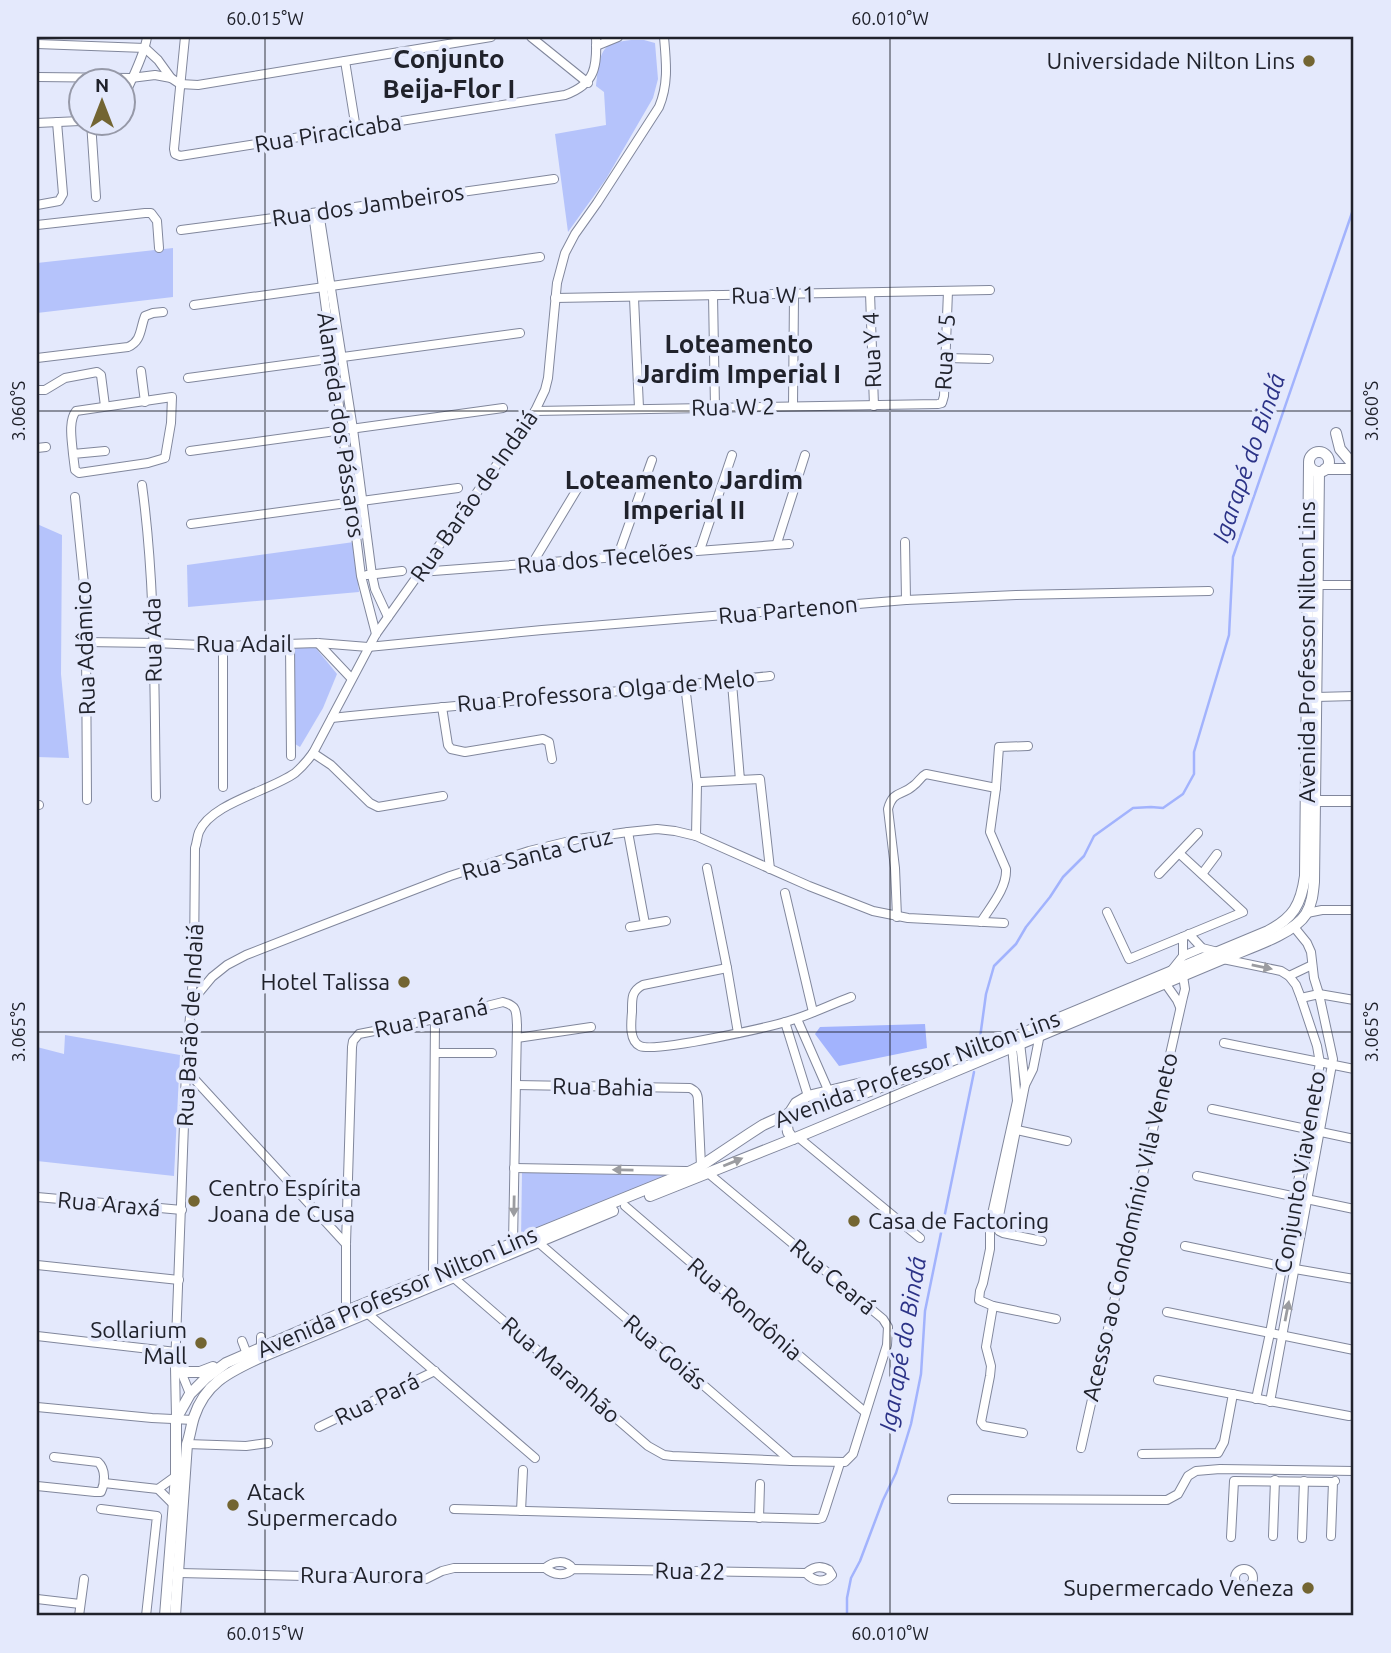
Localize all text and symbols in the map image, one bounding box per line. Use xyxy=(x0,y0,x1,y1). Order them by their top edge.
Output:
text: 60.015°W xyxy=(226,8,304,28)
text: 60.010°W xyxy=(851,8,929,28)
district label: Conjunto Beija-Flor I xyxy=(383,44,515,103)
place label: Universidade Nilton Lins xyxy=(1046,48,1295,73)
marker: Universidade Nilton Lins xyxy=(1301,53,1317,69)
north arrow xyxy=(66,66,136,136)
text: N xyxy=(95,74,109,96)
street label: Rua Piracicaba xyxy=(253,109,403,156)
street label: Rua dos Jambeiros xyxy=(270,179,466,230)
street label: Rua W 1 xyxy=(731,281,815,308)
street label: Alameda dos Pássaros xyxy=(313,311,370,539)
street label: Rua Y 4 xyxy=(858,312,885,388)
street label: Rua Y 5 xyxy=(930,313,959,391)
district label: Loteamento Jardim Imperial I xyxy=(637,329,841,388)
water label: Igarapé do Bindá xyxy=(1207,370,1290,546)
text: 3.060°S xyxy=(8,381,28,441)
text: 3.060°S xyxy=(1361,381,1381,441)
street label: Rua W 2 xyxy=(691,393,775,420)
street label: Rua Barão de Indaiá xyxy=(405,405,542,586)
district label: Loteamento Jardim Imperial II xyxy=(565,465,803,524)
street label: Avenida Professor Nilton Lins xyxy=(1294,501,1319,803)
street label: Rua dos Tecelões xyxy=(516,537,694,578)
street label: Rua Adâmico xyxy=(70,580,99,716)
street label: Rua Partenon xyxy=(717,591,859,628)
street label: Rua Ada xyxy=(139,597,166,683)
street label: Rua Adail xyxy=(196,631,292,656)
street label: Rua Professora Olga de Melo xyxy=(456,665,756,716)
street label: Rua Santa Cruz xyxy=(459,823,615,884)
street label: Rua Barão de Indaiá xyxy=(172,923,207,1127)
one-way arrow xyxy=(1251,962,1273,973)
place label: Hotel Talissa xyxy=(260,969,390,994)
marker: Hotel Talissa xyxy=(396,974,412,990)
street label: Rua Paraná xyxy=(372,993,490,1042)
text: 3.065°S xyxy=(8,1002,28,1062)
text: 3.065°S xyxy=(1361,1002,1381,1062)
street label: Avenida Professor Nilton Lins xyxy=(771,1005,1063,1132)
street label: Acesso ao Condomínio Vila Veneto xyxy=(1077,1050,1182,1404)
street label: Conjunto Viaveneto xyxy=(1269,1069,1330,1275)
street label: Rua Bahia xyxy=(552,1073,654,1100)
one-way arrow xyxy=(723,1157,744,1168)
one-way arrow xyxy=(611,1164,633,1176)
place label: Centro Espírita Joana de Cusa xyxy=(208,1175,361,1226)
street label: Rua Araxá xyxy=(56,1187,162,1220)
marker: Centro Espírita Joana de Cusa xyxy=(186,1193,202,1209)
one-way arrow xyxy=(508,1195,519,1217)
place label: Casa de Factoring xyxy=(868,1208,1049,1233)
marker: Casa de Factoring xyxy=(846,1213,862,1229)
street label: Avenida Professor Nilton Lins xyxy=(253,1221,541,1362)
street label: Rua Ceará xyxy=(786,1234,881,1320)
street label: Rua Rondônia xyxy=(683,1252,807,1365)
water label: Igarapé do Bindá xyxy=(874,1254,931,1433)
one-way arrow xyxy=(1282,1300,1293,1322)
street label: Rua Goiás xyxy=(619,1309,712,1394)
street label: Rua Maranhão xyxy=(497,1312,626,1428)
place label: Sollarium Mall xyxy=(90,1317,187,1368)
marker: Sollarium Mall xyxy=(193,1335,209,1351)
street label: Rua Pará xyxy=(331,1367,423,1430)
place label: Atack Supermercado xyxy=(247,1479,398,1530)
marker: Atack Supermercado xyxy=(225,1497,241,1513)
street label: Rua 22 xyxy=(655,1557,725,1584)
street label: Rura Aurora xyxy=(300,1562,424,1587)
place label: Supermercado Veneza xyxy=(1063,1575,1294,1600)
marker: Supermercado Veneza xyxy=(1300,1580,1316,1596)
text: 60.015°W xyxy=(226,1623,304,1643)
text: 60.010°W xyxy=(851,1623,929,1643)

